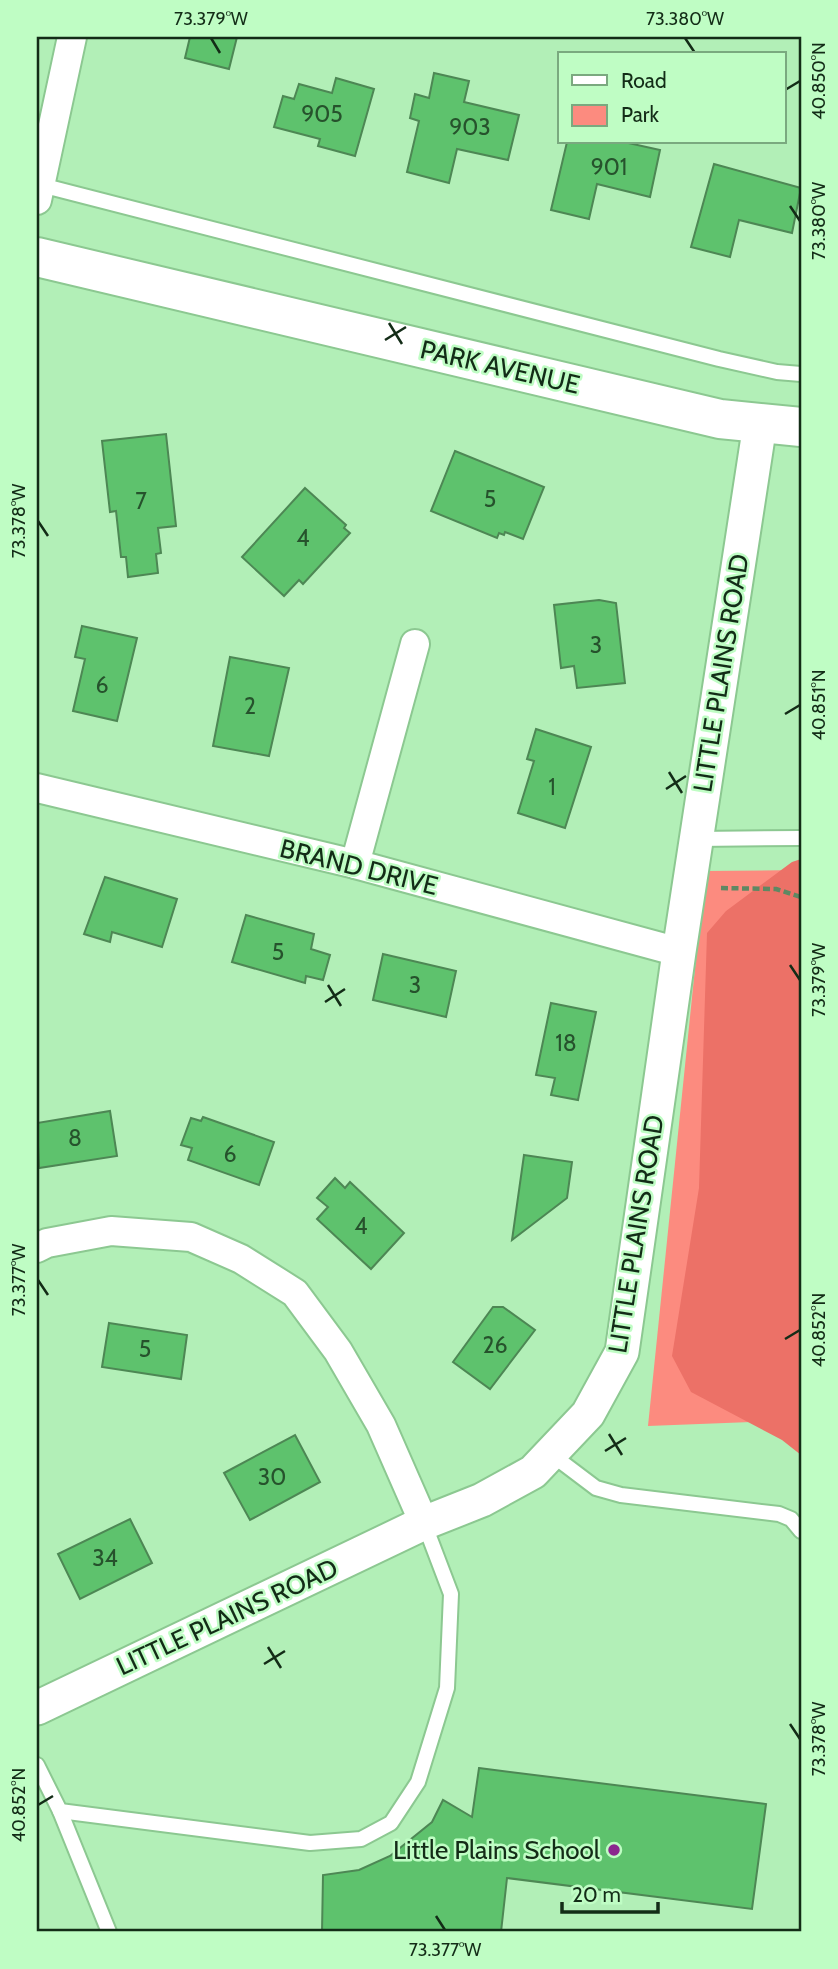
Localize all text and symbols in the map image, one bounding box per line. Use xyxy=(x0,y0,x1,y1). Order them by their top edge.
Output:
text: 73.379°W xyxy=(174,8,248,30)
text: 73.380°W xyxy=(646,8,724,30)
text: 40.850°N xyxy=(808,42,830,120)
legend xyxy=(558,52,786,144)
text: Road xyxy=(621,68,667,93)
house number: 905 xyxy=(301,100,343,128)
text: Park xyxy=(621,102,659,127)
house number: 903 xyxy=(449,113,491,141)
house number: 901 xyxy=(591,153,627,181)
text: 73.380°W xyxy=(808,182,830,260)
street label: PARK AVENUE xyxy=(417,333,583,401)
text: 73.378°W xyxy=(8,484,30,558)
house number: 5 xyxy=(484,485,496,513)
house number: 7 xyxy=(135,487,147,515)
house number: 4 xyxy=(296,524,310,552)
street label: LITTLE PLAINS ROAD xyxy=(686,552,756,794)
house number: 3 xyxy=(590,631,602,659)
text: 40.851°N xyxy=(808,670,830,740)
house number: 6 xyxy=(95,671,109,699)
house number: 2 xyxy=(244,692,256,720)
house number: 1 xyxy=(548,773,556,801)
street label: BRAND DRIVE xyxy=(277,832,441,902)
house number: 5 xyxy=(272,938,284,966)
text: 73.379°W xyxy=(808,943,830,1017)
house number: 3 xyxy=(409,971,421,999)
house number: 18 xyxy=(555,1029,577,1057)
street label: LITTLE PLAINS ROAD xyxy=(601,1113,671,1355)
house number: 8 xyxy=(68,1124,82,1152)
house number: 6 xyxy=(223,1140,237,1168)
house number: 4 xyxy=(354,1212,368,1240)
text: 73.377°W xyxy=(8,1244,30,1316)
text: 40.852°N xyxy=(808,1293,830,1367)
house number: 26 xyxy=(482,1331,508,1359)
house number: 5 xyxy=(139,1335,151,1363)
house number: 30 xyxy=(258,1463,286,1491)
house number: 34 xyxy=(92,1544,118,1572)
street label: LITTLE PLAINS ROAD xyxy=(111,1552,343,1682)
text: 73.378°W xyxy=(808,1702,830,1776)
text: 40.852°N xyxy=(8,1768,30,1842)
place label: Little Plains School xyxy=(393,1834,600,1866)
marker: Little Plains School xyxy=(606,1842,622,1858)
scale bar xyxy=(562,1871,658,1915)
text: 20 m xyxy=(572,1882,621,1907)
text: 73.377°W xyxy=(409,1939,481,1961)

